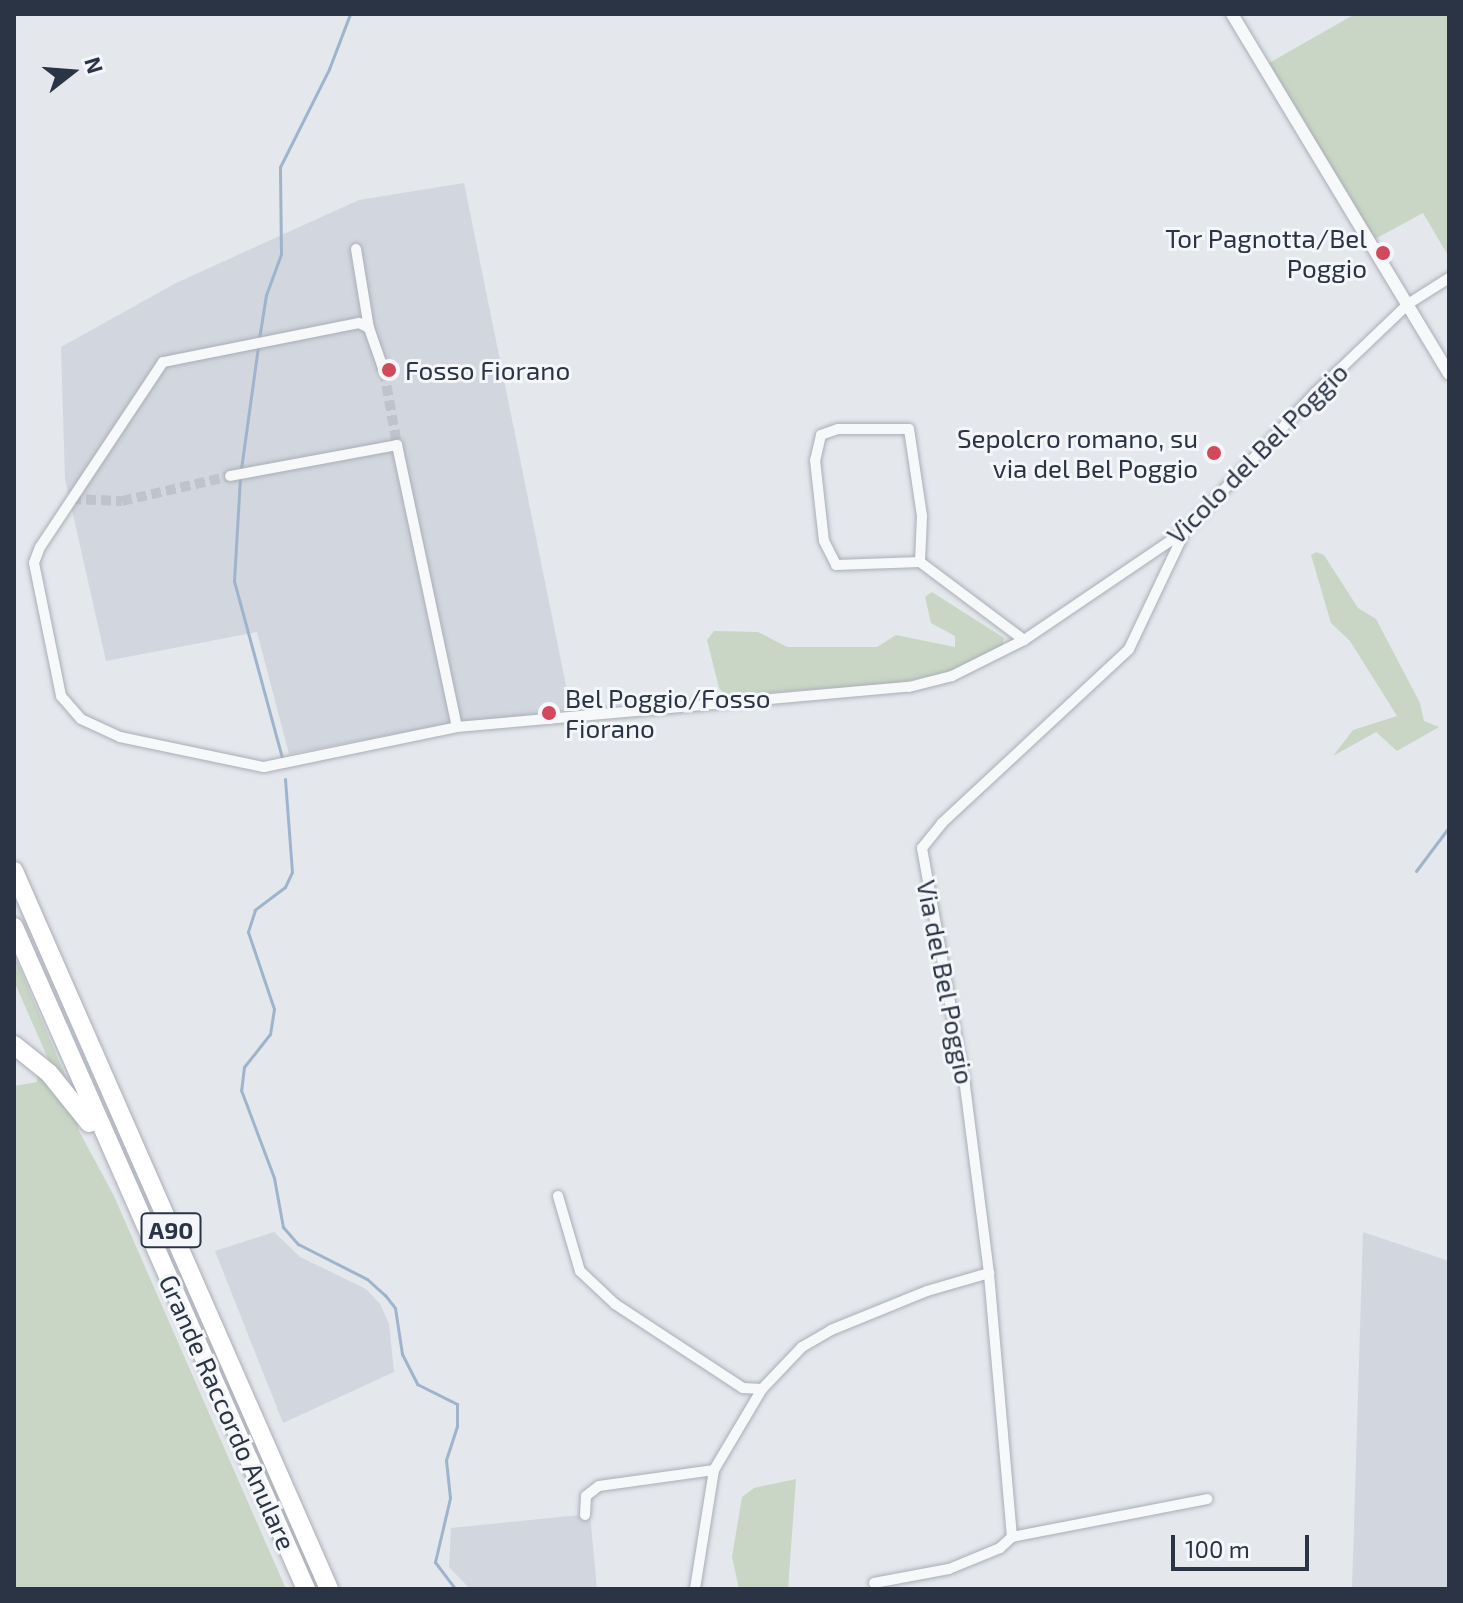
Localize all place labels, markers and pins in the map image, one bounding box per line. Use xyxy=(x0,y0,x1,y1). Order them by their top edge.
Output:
place label: Tor Pagnotta/Bel Poggio xyxy=(1165,222,1367,284)
marker: Tor Pagnotta/Bel Poggio xyxy=(1374,244,1392,262)
place label: Fosso Fiorano xyxy=(405,354,570,386)
marker: Fosso Fiorano xyxy=(380,361,398,379)
place label: Sepolcro romano, su via del Bel Poggio xyxy=(957,422,1198,484)
marker: Sepolcro romano, su via del Bel Poggio xyxy=(1205,444,1223,462)
place label: Bel Poggio/Fosso Fiorano xyxy=(565,682,771,744)
marker: Bel Poggio/Fosso Fiorano xyxy=(540,704,558,722)

